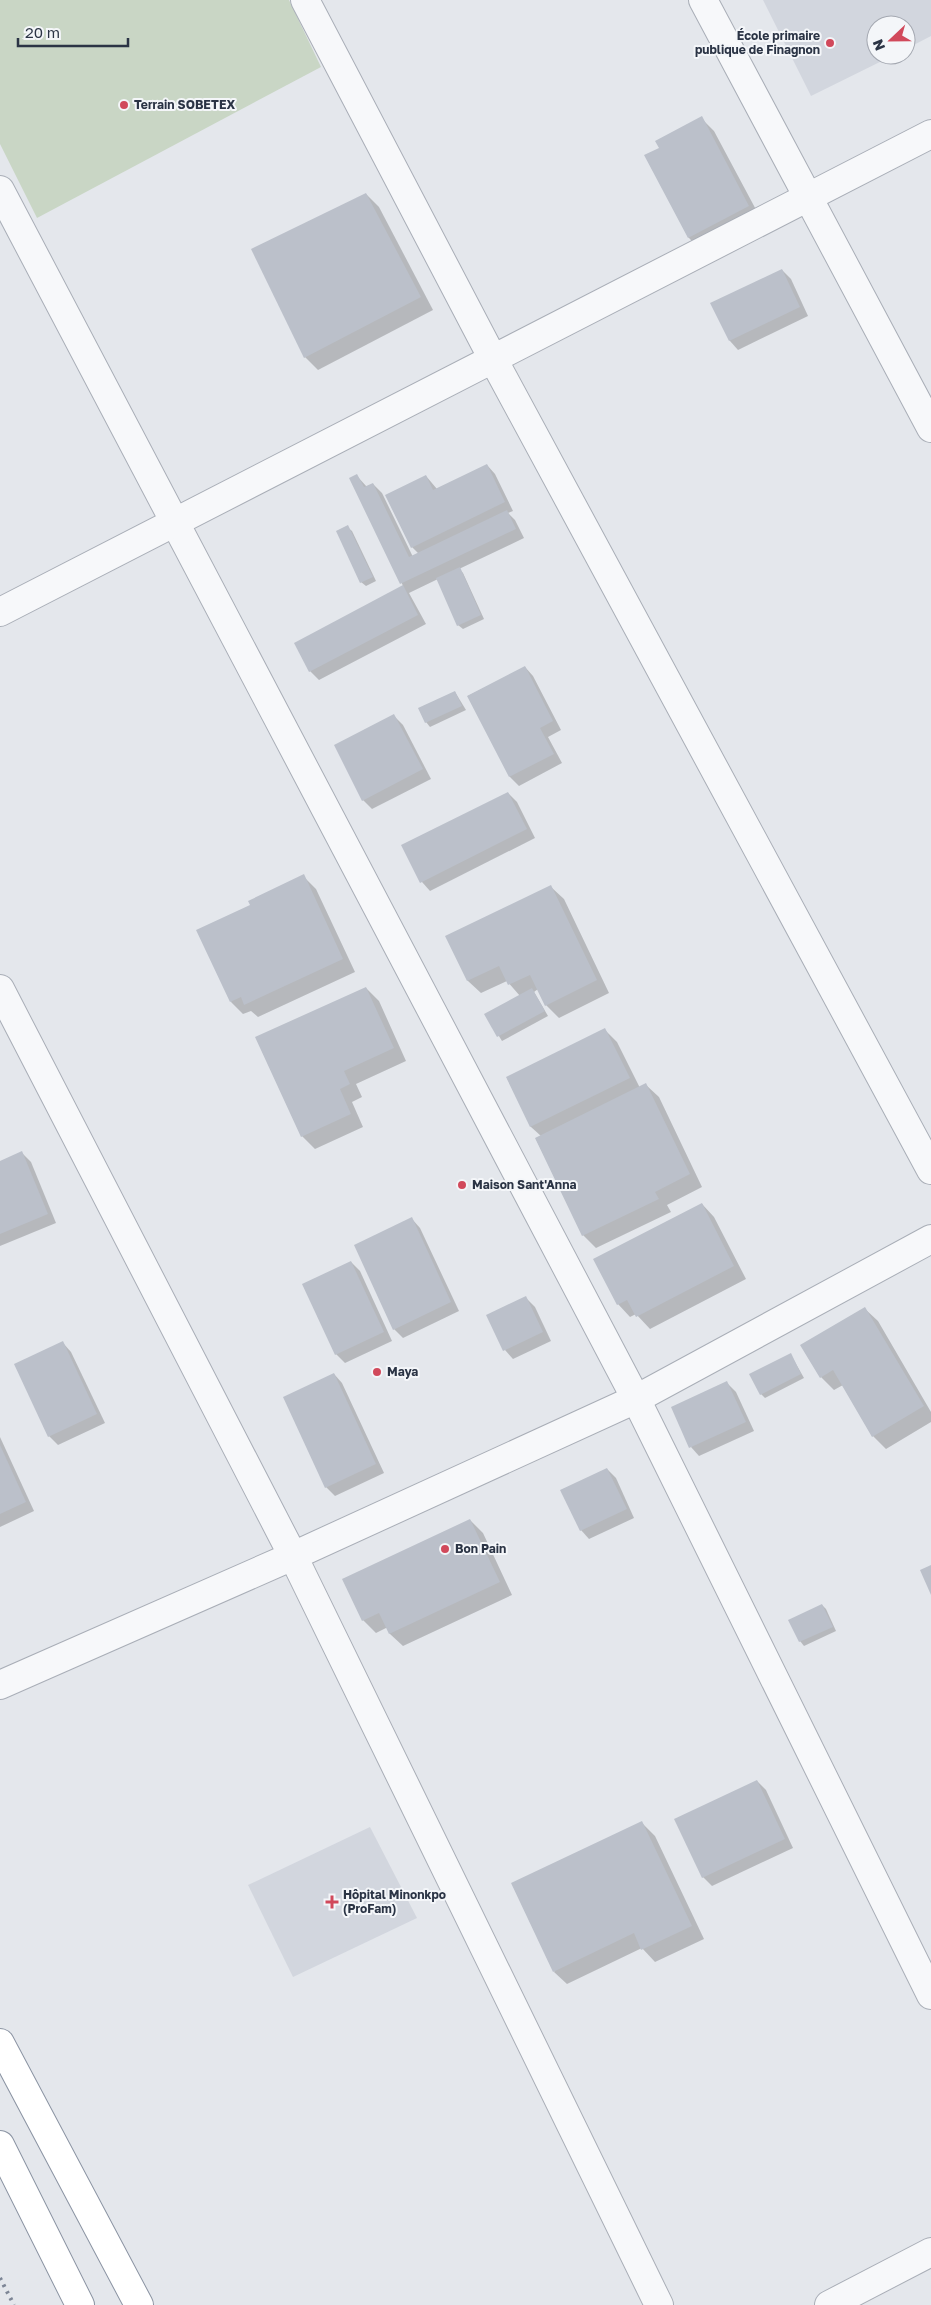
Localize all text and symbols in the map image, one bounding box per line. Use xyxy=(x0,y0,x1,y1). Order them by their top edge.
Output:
scale bar xyxy=(18,15,128,47)
north arrow xyxy=(866,15,916,65)
text: 20 m xyxy=(25,23,60,41)
place label: École primaire publique de Finagnon xyxy=(695,28,820,57)
marker: École primaire publique de Finagnon xyxy=(824,37,836,49)
text: N xyxy=(869,37,888,53)
place label: Terrain SOBETEX xyxy=(134,97,235,112)
marker: Terrain SOBETEX xyxy=(118,99,130,111)
place label: Maison Sant'Anna xyxy=(472,1177,576,1192)
marker: Maison Sant'Anna xyxy=(456,1179,468,1191)
place label: Maya xyxy=(387,1364,418,1379)
marker: Maya xyxy=(371,1366,383,1378)
place label: Bon Pain xyxy=(455,1541,506,1556)
marker: Bon Pain xyxy=(439,1543,451,1555)
place label: Hôpital Minonkpo (ProFam) xyxy=(343,1887,446,1916)
marker: Hôpital Minonkpo (ProFam) xyxy=(325,1895,339,1909)

